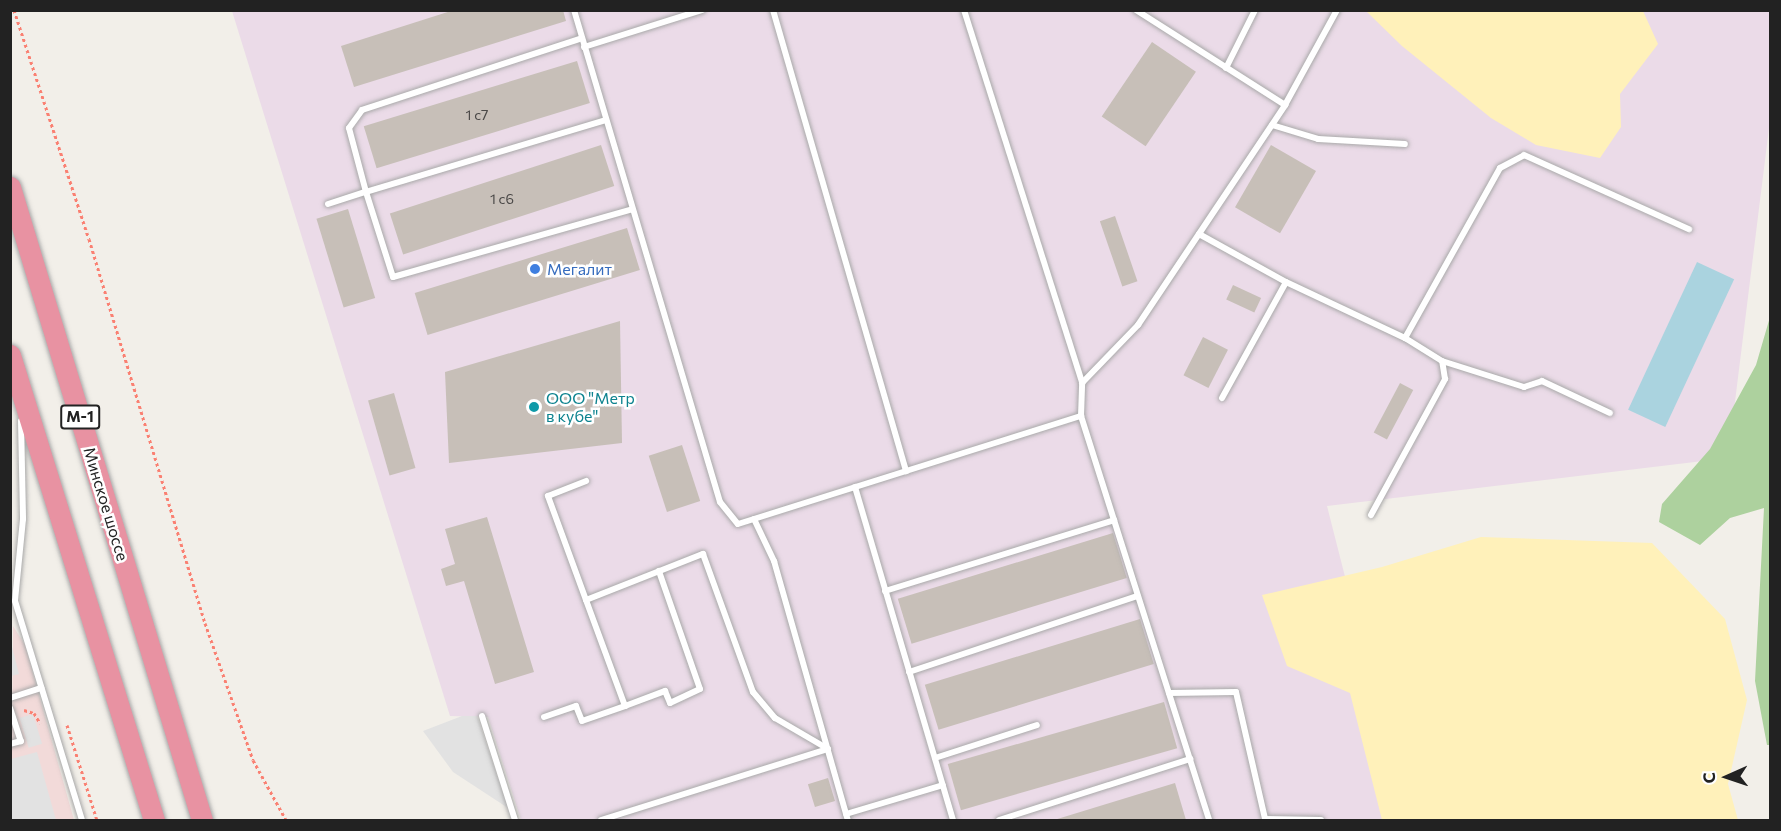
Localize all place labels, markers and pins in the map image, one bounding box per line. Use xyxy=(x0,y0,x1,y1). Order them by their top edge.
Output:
place label: Мегалит xyxy=(547,259,612,279)
marker: Мегалит xyxy=(528,262,542,276)
place label: ООО "Метр в кубе" xyxy=(546,388,635,426)
marker: ООО "Метр в кубе" xyxy=(527,400,541,414)

